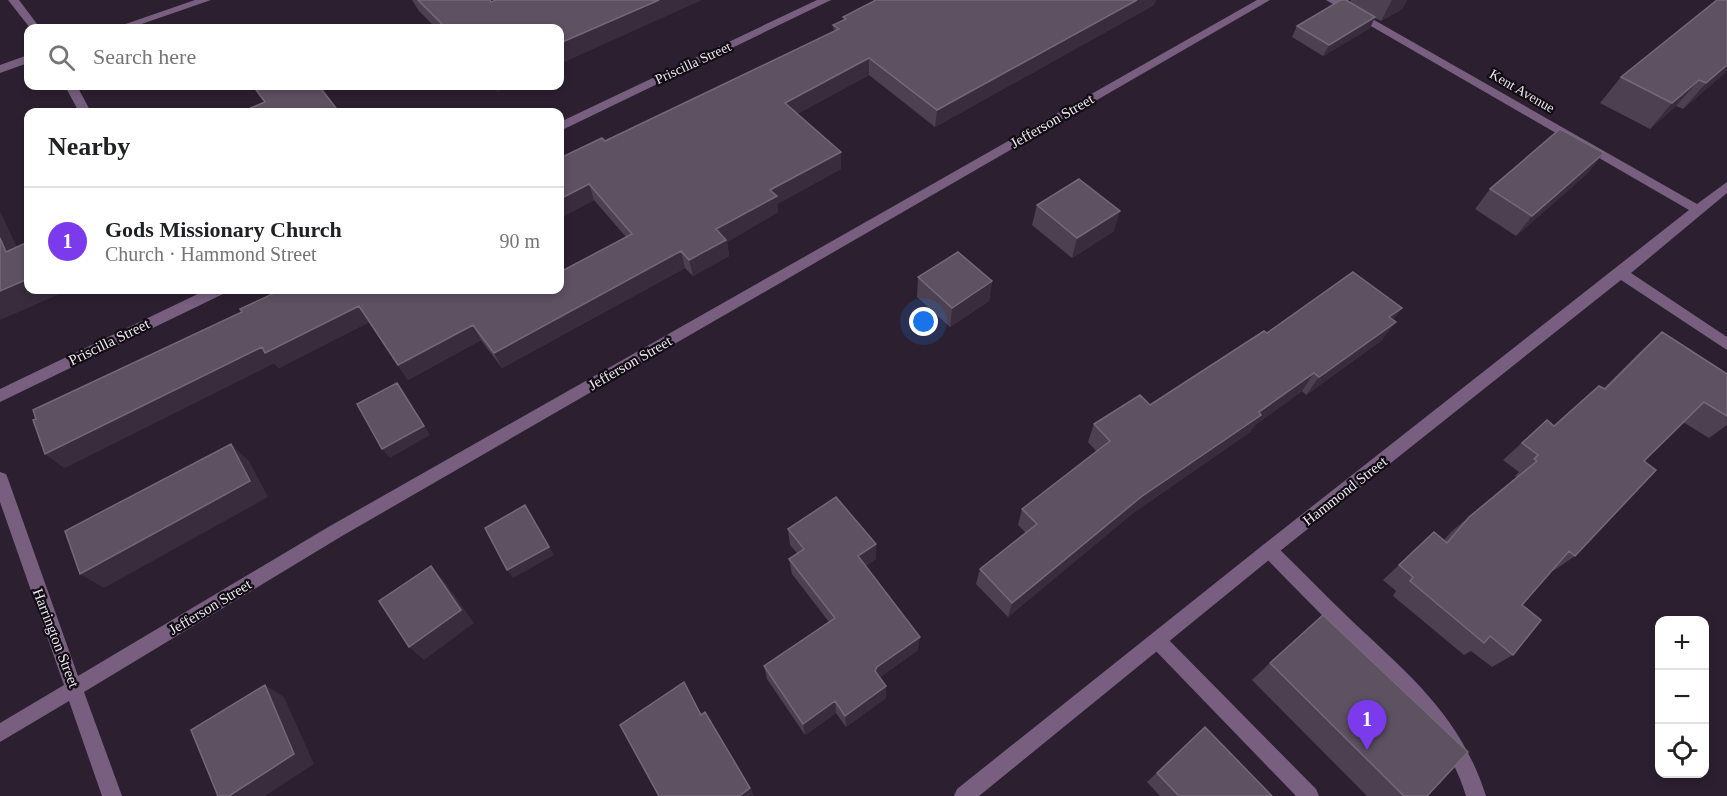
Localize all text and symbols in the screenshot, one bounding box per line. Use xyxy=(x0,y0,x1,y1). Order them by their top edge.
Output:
search box xyxy=(24,24,564,90)
street label: Priscilla Street xyxy=(653,39,733,87)
icon: search xyxy=(45,41,78,74)
text: Search here xyxy=(93,44,196,69)
street label: Kent Avenue xyxy=(1487,66,1557,116)
street label: Jefferson Street xyxy=(1008,90,1097,151)
text: Nearby xyxy=(48,132,130,161)
text: Gods Missionary Church xyxy=(105,217,342,242)
text: 1 xyxy=(63,230,73,252)
text: 90 m xyxy=(499,230,540,252)
text: Church · Hammond Street xyxy=(105,243,317,265)
your location xyxy=(909,307,938,336)
street label: Priscilla Street xyxy=(66,315,153,368)
street label: Jefferson Street xyxy=(586,332,675,393)
street label: Hammond Street xyxy=(1300,453,1391,529)
street label: Jefferson Street xyxy=(166,576,255,638)
street label: Harrington Street xyxy=(30,586,82,690)
map controls xyxy=(1655,616,1709,778)
button: + xyxy=(1655,616,1709,670)
button: − xyxy=(1655,670,1709,724)
pin: 1 xyxy=(1348,700,1386,750)
button: locate xyxy=(1655,724,1709,778)

